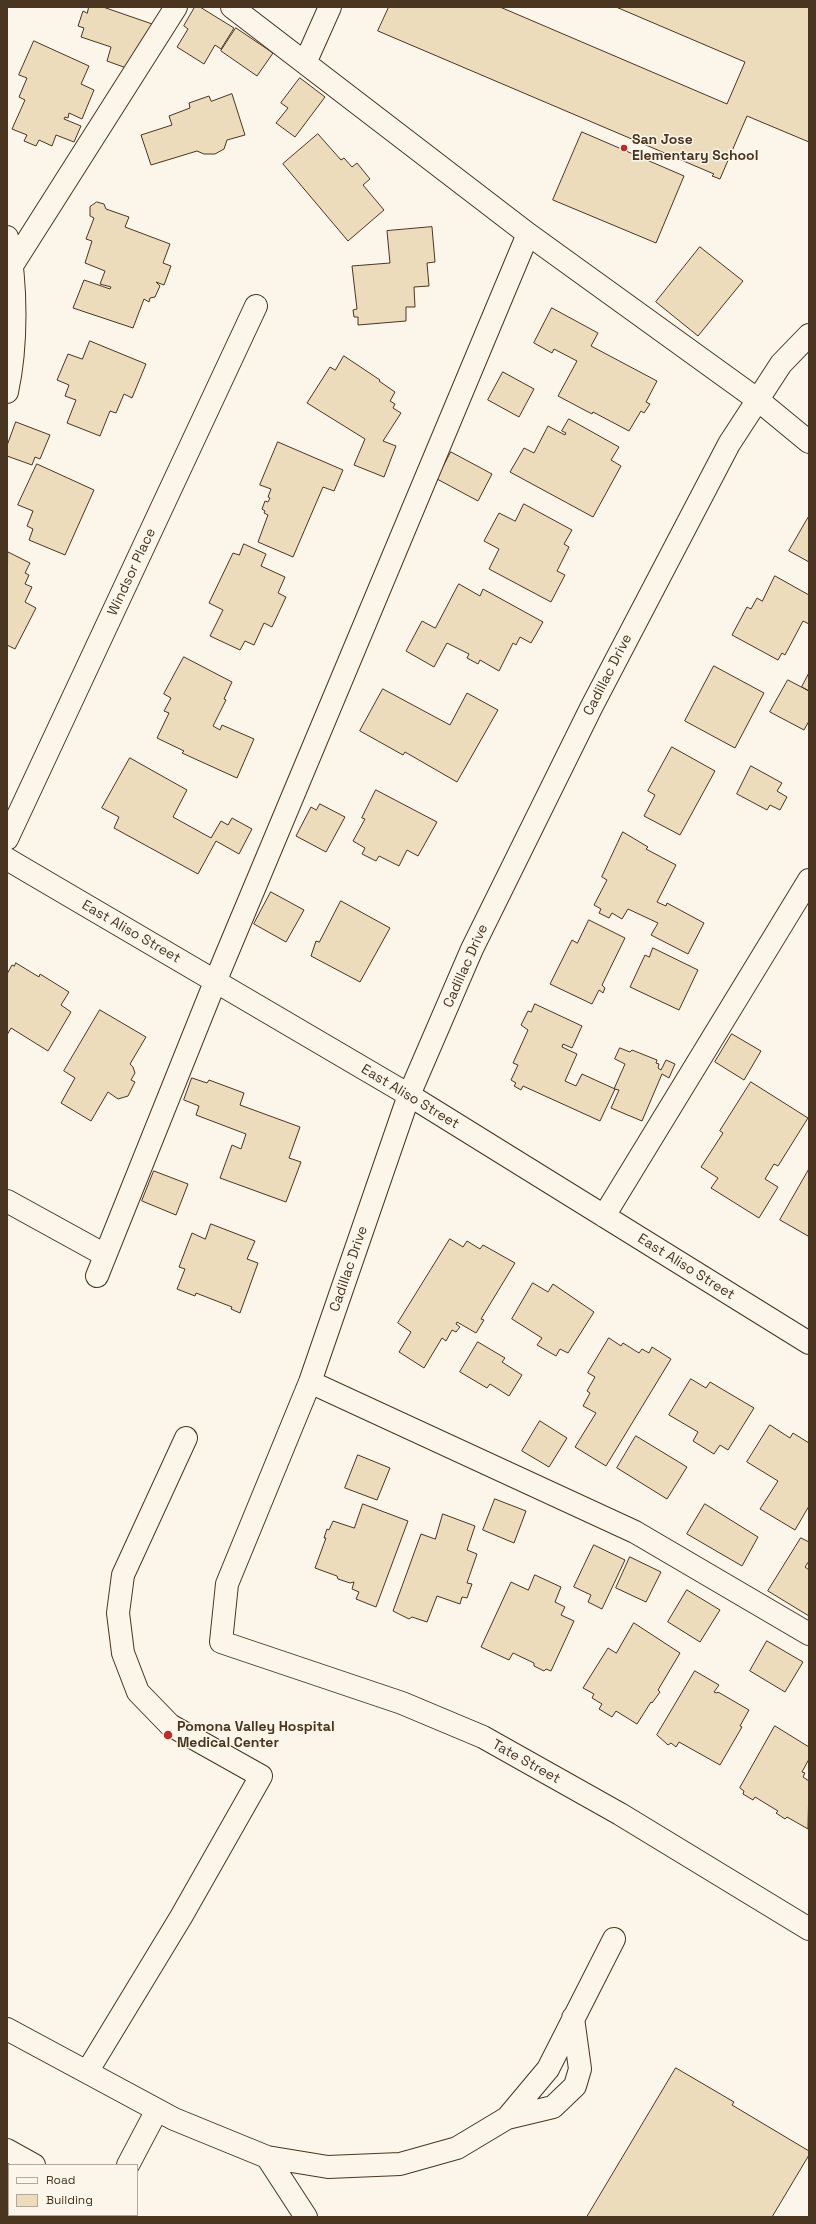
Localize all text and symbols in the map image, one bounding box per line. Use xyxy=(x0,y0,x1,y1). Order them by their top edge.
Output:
place label: San Jose Elementary School xyxy=(632,132,758,164)
marker: San Jose Elementary School xyxy=(619,143,629,153)
street label: Windsor Place xyxy=(104,526,160,618)
street label: Cadillac Drive xyxy=(580,631,636,719)
street label: East Aliso Street xyxy=(79,897,183,967)
street label: Cadillac Drive xyxy=(440,922,492,1010)
street label: East Aliso Street xyxy=(358,1061,462,1133)
street label: Cadillac Drive xyxy=(326,1224,372,1314)
street label: East Aliso Street xyxy=(634,1230,738,1304)
place label: Pomona Valley Hospital Medical Center xyxy=(177,1719,335,1752)
marker: Pomona Valley Hospital Medical Center xyxy=(162,1729,174,1741)
street label: Tate Street xyxy=(489,1736,563,1788)
legend xyxy=(8,2164,138,2216)
text: Road xyxy=(46,2172,75,2188)
text: Building xyxy=(46,2192,93,2208)

